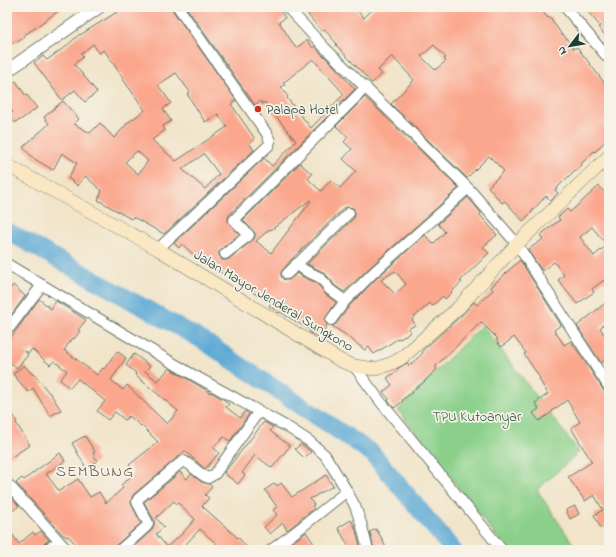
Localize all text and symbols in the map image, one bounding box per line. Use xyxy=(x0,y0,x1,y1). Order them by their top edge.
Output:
north arrow xyxy=(550,26,590,66)
text: N xyxy=(554,43,571,58)
place label: Palapa Hotel xyxy=(266,100,338,121)
marker: Palapa Hotel xyxy=(253,104,263,114)
street label: Jalan Mayor Jenderal Sungkono xyxy=(189,245,357,358)
park label: TPU Kutoanyar xyxy=(433,407,522,429)
district label: SEMBUNG xyxy=(56,460,134,484)

